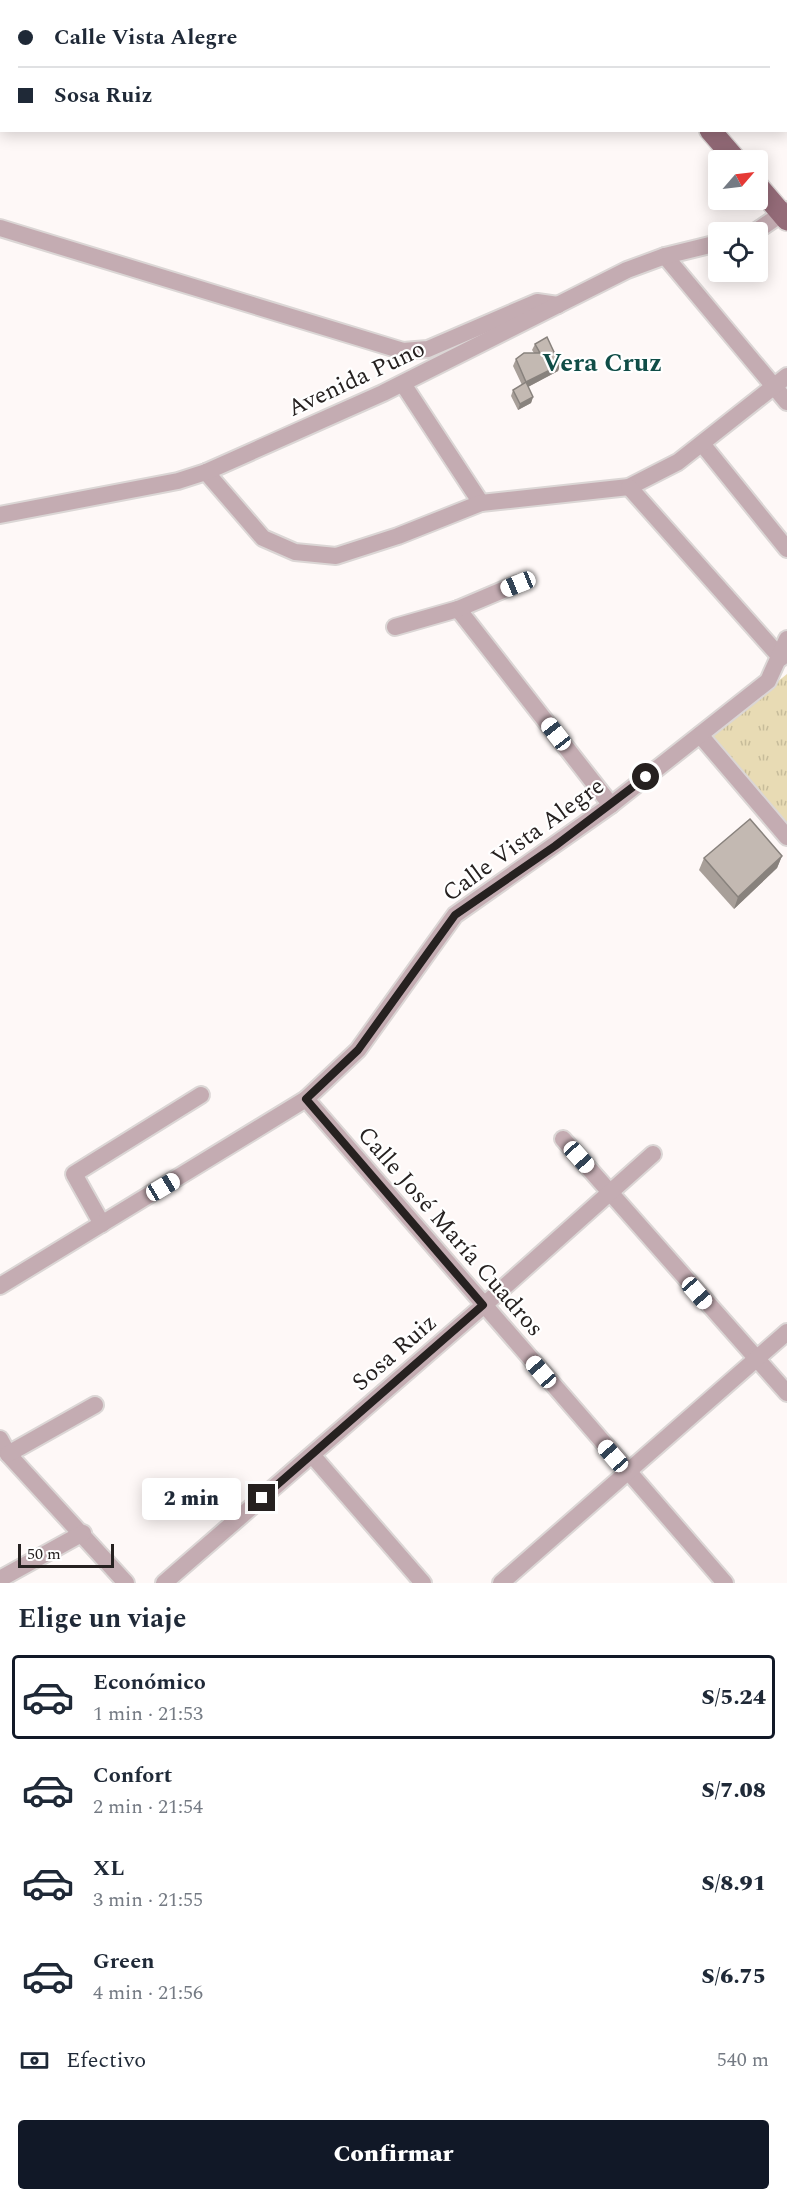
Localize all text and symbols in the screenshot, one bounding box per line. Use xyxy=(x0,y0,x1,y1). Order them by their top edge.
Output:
text: Calle Vista Alegre xyxy=(54,21,237,54)
text: Sosa Ruiz xyxy=(54,79,152,112)
north arrow xyxy=(708,150,768,210)
map controls xyxy=(708,150,768,282)
button: locate xyxy=(708,222,768,282)
street label: Avenida Puno xyxy=(282,331,431,427)
district label: Vera Cruz xyxy=(542,343,662,383)
car xyxy=(498,569,538,599)
car xyxy=(538,714,574,754)
route start xyxy=(632,763,659,790)
street label: Calle Vista Alegre xyxy=(435,769,612,911)
street label: Calle José María Cuadros xyxy=(348,1118,552,1345)
car xyxy=(560,1138,598,1176)
car xyxy=(143,1170,183,1204)
car xyxy=(678,1274,716,1312)
street label: Sosa Ruiz xyxy=(344,1305,445,1400)
car xyxy=(522,1353,560,1391)
car xyxy=(594,1437,632,1475)
callout: 2 min xyxy=(142,1477,241,1519)
text: 2 min xyxy=(164,1484,219,1514)
route end xyxy=(248,1484,275,1511)
scale bar xyxy=(18,1541,114,1568)
text: 50 m xyxy=(27,1542,61,1566)
text: Elige un viaje xyxy=(18,1598,186,1640)
text: Económico xyxy=(93,1666,206,1699)
icon: car xyxy=(21,1670,75,1724)
text: S/5.24 xyxy=(702,1681,766,1714)
text: 1 min · 21:53 xyxy=(93,1699,203,1729)
text: Confort xyxy=(93,1759,172,1792)
icon: car xyxy=(21,1763,75,1817)
text: S/7.08 xyxy=(702,1774,766,1807)
text: 2 min · 21:54 xyxy=(93,1792,203,1822)
text: XL xyxy=(93,1852,124,1885)
icon: car xyxy=(21,1856,75,1910)
text: S/8.91 xyxy=(702,1867,766,1900)
text: 3 min · 21:55 xyxy=(93,1885,203,1915)
text: Green xyxy=(93,1945,155,1978)
icon: car xyxy=(21,1949,75,2003)
text: S/6.75 xyxy=(702,1960,766,1993)
text: 4 min · 21:56 xyxy=(93,1978,203,2008)
icon: cash xyxy=(18,2044,51,2077)
text: Efectivo xyxy=(66,2044,146,2077)
text: 540 m xyxy=(717,2045,769,2075)
button: Confirmar xyxy=(18,2120,769,2189)

